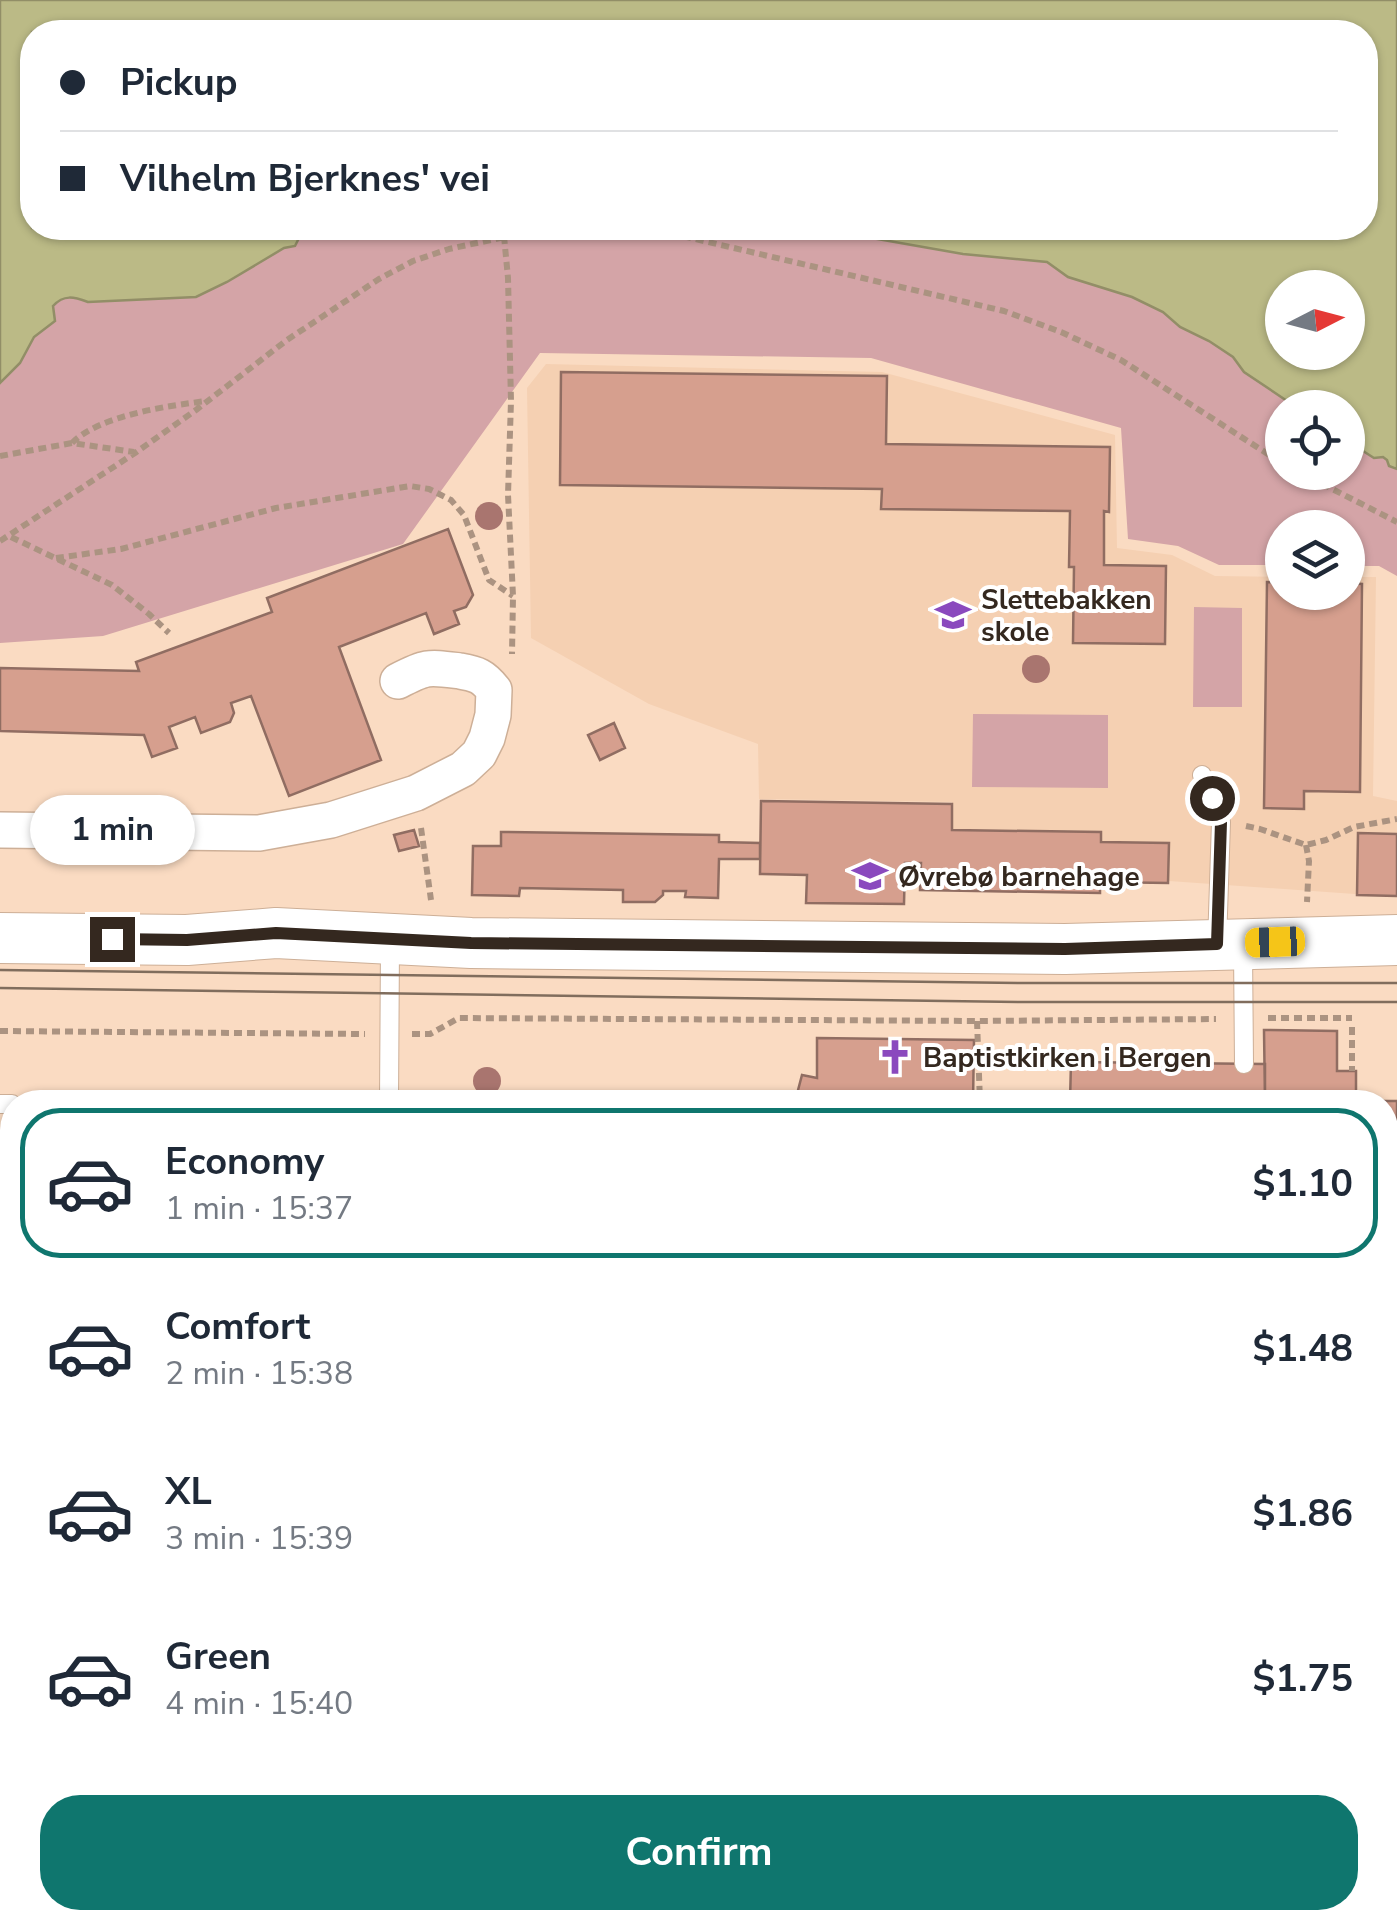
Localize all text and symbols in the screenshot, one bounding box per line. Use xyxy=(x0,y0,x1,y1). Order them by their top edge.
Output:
text: Pickup xyxy=(120,57,238,108)
text: Vilhelm Bjerknes' vei xyxy=(120,153,490,204)
north arrow xyxy=(1265,270,1365,370)
map controls xyxy=(1265,270,1365,610)
button: locate xyxy=(1265,390,1365,490)
button: layers xyxy=(1265,510,1365,610)
place label: Slettebakken skole xyxy=(981,581,1152,651)
school or university icon: Slettebakken skole xyxy=(934,596,972,634)
route start xyxy=(1190,776,1235,821)
callout: 1 min xyxy=(29,794,194,864)
text: 1 min xyxy=(71,808,154,851)
school or university icon: Øvrebø barnehage xyxy=(851,857,889,895)
place label: Øvrebø barnehage xyxy=(898,858,1140,896)
route end xyxy=(90,917,135,962)
car xyxy=(1244,926,1306,958)
church icon: Baptistkirken i Bergen xyxy=(876,1038,914,1076)
place label: Baptistkirken i Bergen xyxy=(923,1039,1212,1077)
text: Economy xyxy=(165,1136,324,1187)
icon: car xyxy=(45,1138,135,1228)
text: $1.10 xyxy=(1252,1158,1353,1209)
text: 1 min · 15:37 xyxy=(165,1187,353,1230)
text: Comfort xyxy=(165,1301,310,1352)
icon: car xyxy=(45,1303,135,1393)
text: $1.48 xyxy=(1252,1323,1353,1374)
text: 2 min · 15:38 xyxy=(165,1352,353,1395)
text: XL xyxy=(165,1466,212,1517)
icon: car xyxy=(45,1468,135,1558)
text: $1.86 xyxy=(1252,1488,1353,1539)
text: 3 min · 15:39 xyxy=(165,1517,353,1560)
text: Green xyxy=(165,1631,271,1682)
icon: car xyxy=(45,1633,135,1723)
text: $1.75 xyxy=(1252,1653,1353,1704)
text: 4 min · 15:40 xyxy=(165,1682,353,1725)
button: Confirm xyxy=(40,1795,1358,1910)

